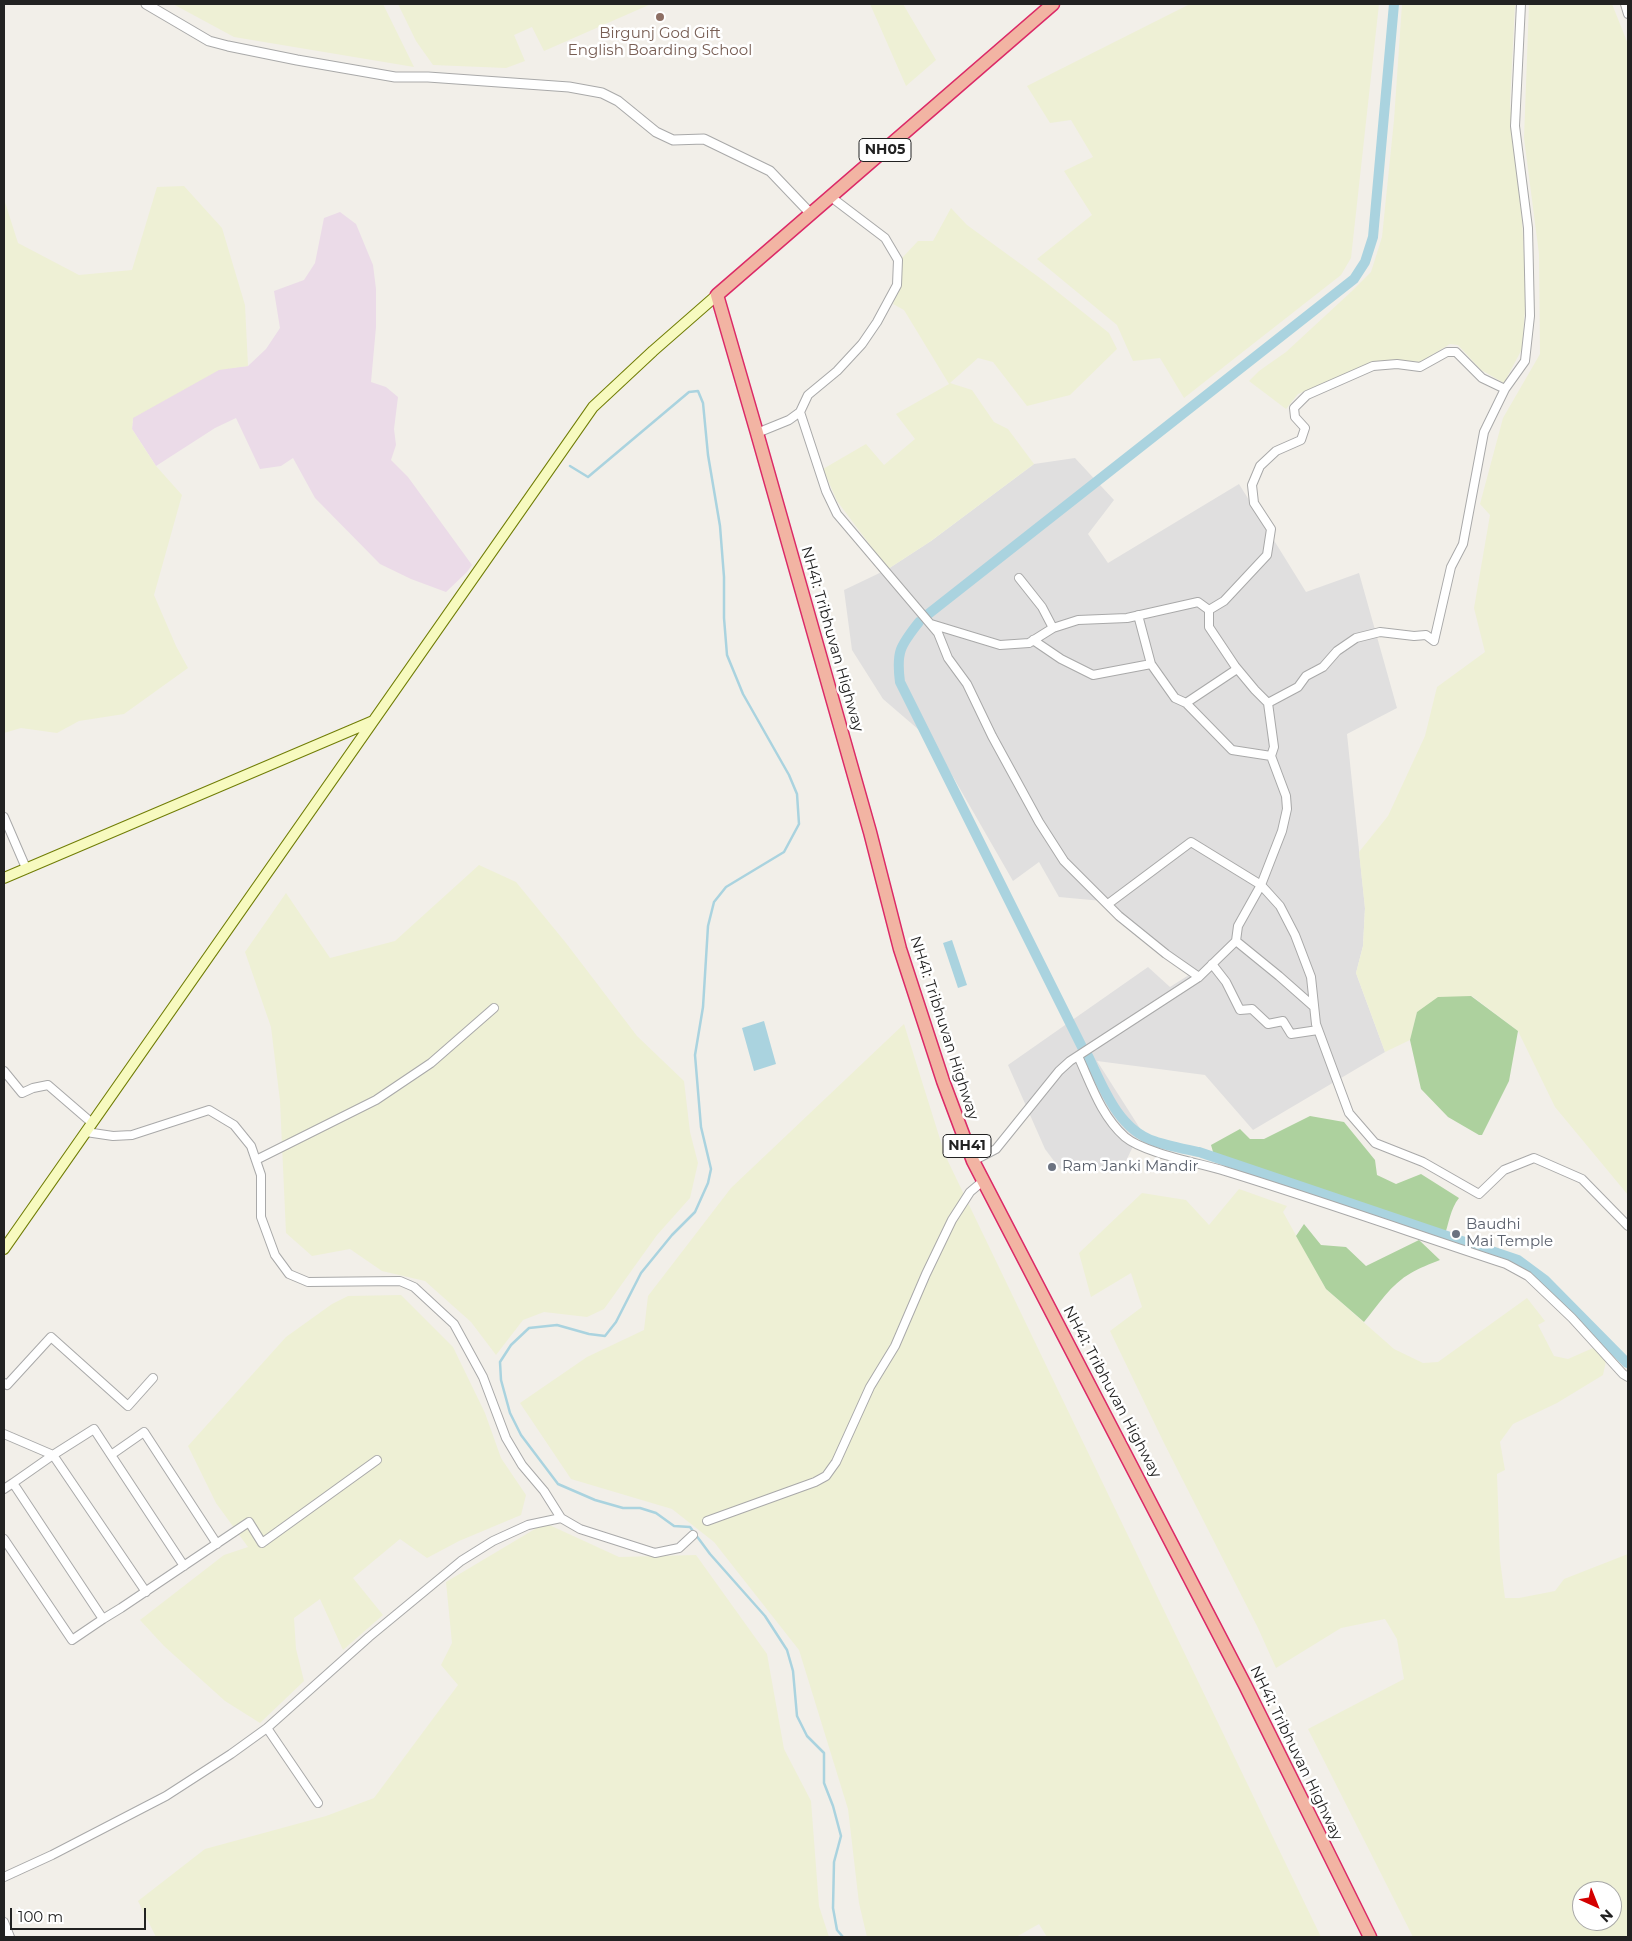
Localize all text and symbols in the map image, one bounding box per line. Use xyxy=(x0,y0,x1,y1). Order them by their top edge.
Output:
marker: Birgunj God Gift English Boarding School xyxy=(654,11,666,23)
place label: Birgunj God Gift English Boarding School xyxy=(568,25,752,60)
road number: NH05 xyxy=(859,138,911,162)
street label: NH41: Tribhuvan Highway xyxy=(797,544,867,734)
street label: NH41: Tribhuvan Highway xyxy=(906,934,982,1122)
road number: NH41 xyxy=(943,1134,991,1158)
place label: Ram Janki Mandir xyxy=(1062,1158,1198,1176)
marker: Ram Janki Mandir xyxy=(1046,1161,1058,1173)
place label: Baudhi Mai Temple xyxy=(1466,1216,1553,1251)
marker: Baudhi Mai Temple xyxy=(1450,1228,1462,1240)
street label: NH41: Tribhuvan Highway xyxy=(1059,1303,1165,1481)
street label: NH41: Tribhuvan Highway xyxy=(1246,1663,1346,1843)
north arrow xyxy=(1572,1881,1622,1931)
scale bar xyxy=(12,1898,149,1930)
text: N xyxy=(1596,1906,1617,1926)
text: 100 m xyxy=(18,1907,63,1926)

